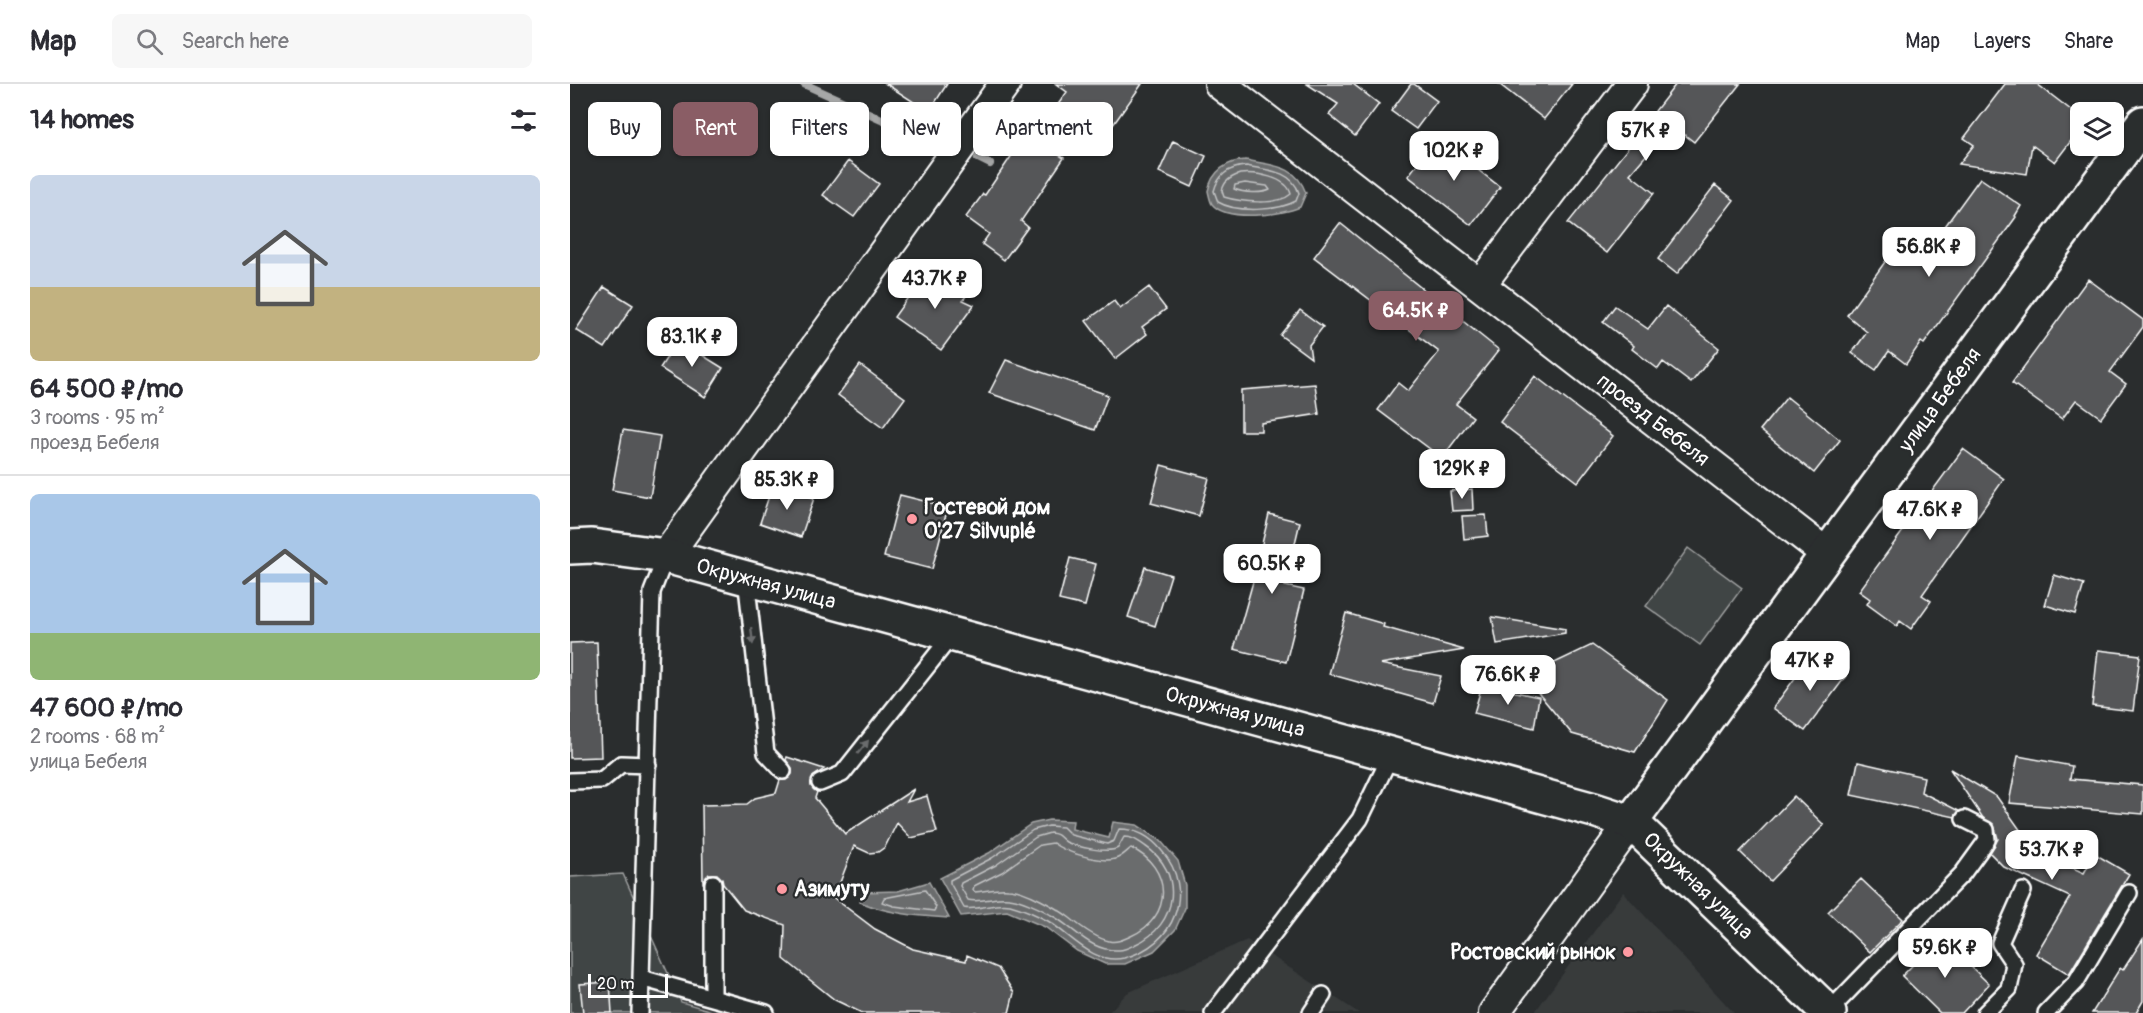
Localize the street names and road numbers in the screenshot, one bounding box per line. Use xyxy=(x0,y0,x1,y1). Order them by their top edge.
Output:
street label: улица Бебеля xyxy=(1892,342,1987,459)
street label: проезд Бебеля xyxy=(1591,368,1715,472)
street label: Окружная улица xyxy=(693,552,839,616)
street label: Окружная улица xyxy=(1162,680,1308,744)
street label: Окружная улица xyxy=(1637,826,1759,946)

